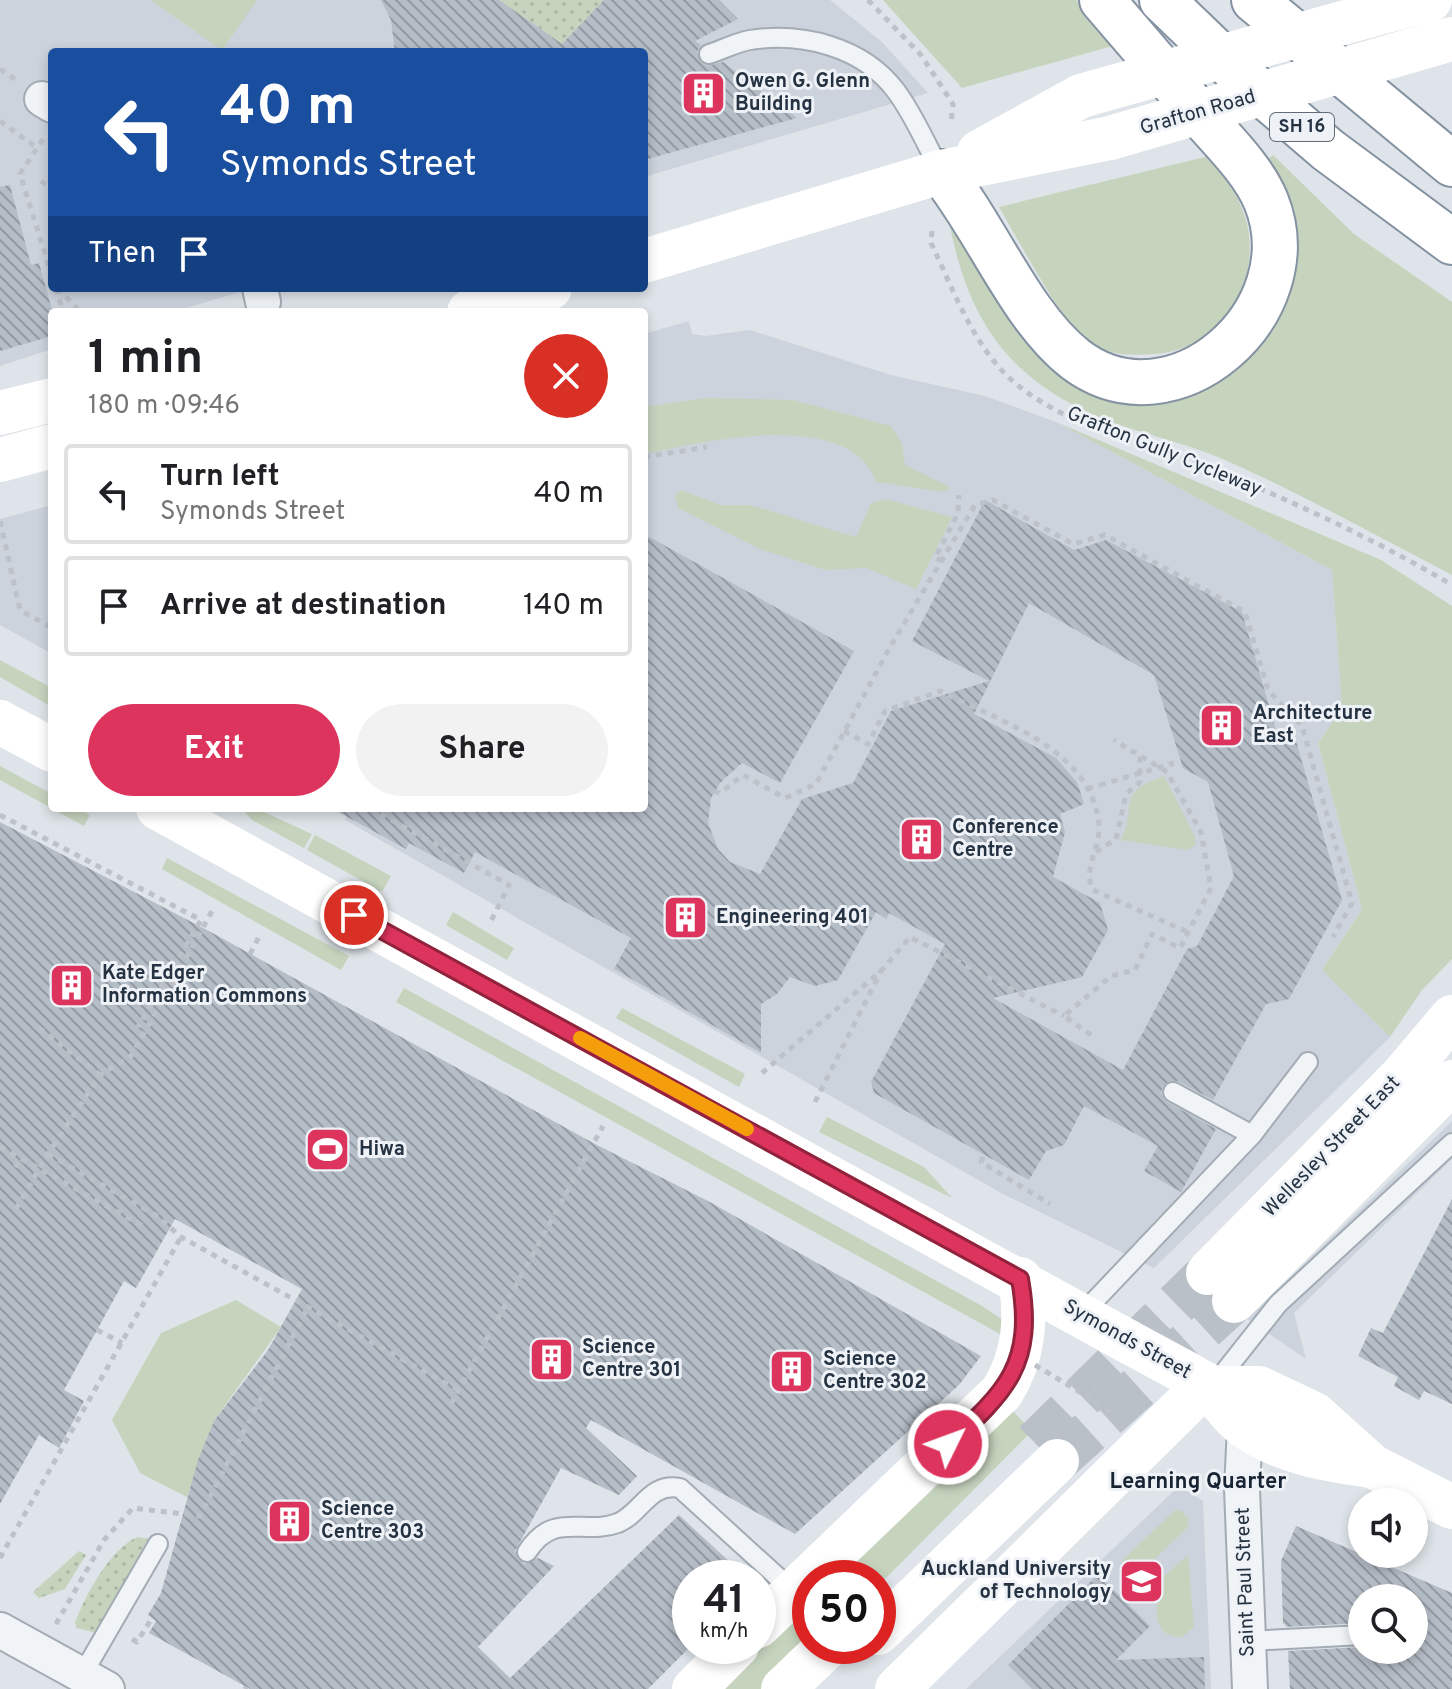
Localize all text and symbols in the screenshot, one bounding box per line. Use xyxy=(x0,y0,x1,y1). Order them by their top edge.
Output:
building icon: Owen G. Glenn Building xyxy=(680,69,728,117)
place label: Owen G. Glenn Building xyxy=(735,69,870,118)
text: 40 m xyxy=(220,74,356,144)
icon: left xyxy=(88,80,192,184)
street label: Grafton Road xyxy=(1137,84,1259,142)
road number: SH 16 xyxy=(1270,113,1334,141)
text: Symonds Street xyxy=(220,143,477,189)
icon: arrive xyxy=(172,232,216,276)
text: Then xyxy=(88,236,156,273)
text: 1 min xyxy=(88,330,203,390)
button: close xyxy=(524,334,608,418)
text: 180 m · 09:46 xyxy=(88,390,240,423)
street label: Grafton Gully Cycleway xyxy=(1063,401,1265,503)
text: Turn left xyxy=(160,459,280,496)
icon: left xyxy=(92,472,136,516)
text: 40 m xyxy=(534,476,604,513)
text: Symonds Street xyxy=(160,496,345,529)
icon: arrive xyxy=(92,584,136,628)
text: Arrive at destination xyxy=(160,588,446,625)
text: 140 m xyxy=(523,588,604,625)
building icon: Architecture East xyxy=(1198,701,1246,749)
place label: Architecture East xyxy=(1253,701,1372,750)
button: Exit xyxy=(88,704,340,796)
button: Share xyxy=(356,704,608,796)
building icon: Conference Centre xyxy=(897,815,945,863)
place label: Conference Centre xyxy=(952,815,1059,864)
pin xyxy=(320,881,388,949)
icon: arrive xyxy=(332,893,376,937)
building icon: Engineering 401 xyxy=(661,894,709,942)
place label: Engineering 401 xyxy=(716,905,869,931)
place label: Kate Edger Information Commons xyxy=(102,961,307,1010)
building icon: Kate Edger Information Commons xyxy=(47,962,95,1010)
street label: Wellesley Street East xyxy=(1258,1071,1406,1223)
sports icon: Hiwa xyxy=(304,1126,352,1174)
place label: Hiwa xyxy=(359,1137,405,1163)
street label: Symonds Street xyxy=(1058,1294,1196,1386)
building icon: Science Centre 301 xyxy=(527,1335,575,1383)
place label: Science Centre 301 xyxy=(582,1335,681,1384)
building icon: Science Centre 302 xyxy=(768,1347,816,1395)
place label: Science Centre 302 xyxy=(823,1347,927,1396)
position arrow xyxy=(906,1402,990,1486)
district label: Learning Quarter xyxy=(1109,1469,1287,1496)
map controls xyxy=(1348,1488,1428,1664)
button: sound xyxy=(1348,1488,1428,1568)
building icon: Science Centre 303 xyxy=(266,1497,314,1545)
place label: Science Centre 303 xyxy=(321,1497,424,1546)
street label: Saint Paul Street xyxy=(1230,1507,1262,1657)
place label: Auckland University of Technology xyxy=(921,1557,1111,1606)
school or university icon: Auckland University of Technology xyxy=(1118,1558,1166,1606)
speed limit sign: 50 xyxy=(792,1560,896,1664)
text: 41 xyxy=(703,1577,745,1627)
button: search xyxy=(1348,1584,1428,1664)
text: km/h xyxy=(700,1619,748,1645)

